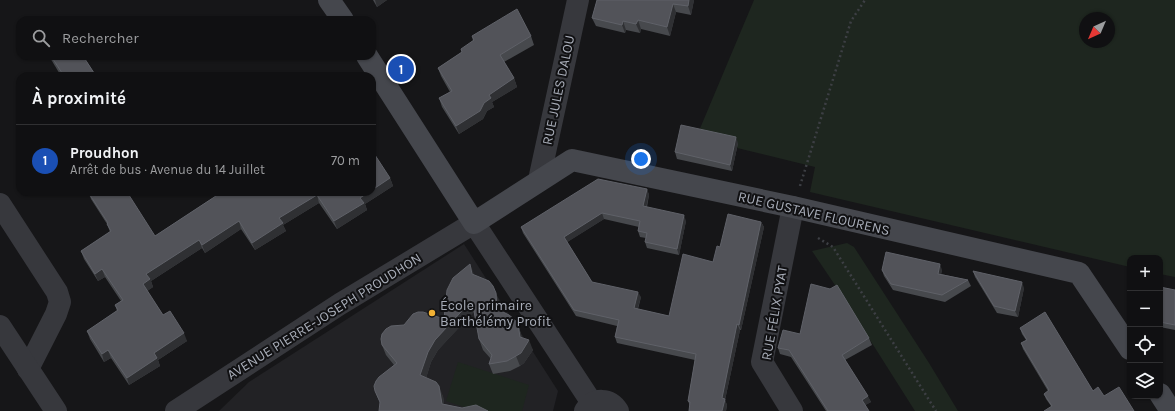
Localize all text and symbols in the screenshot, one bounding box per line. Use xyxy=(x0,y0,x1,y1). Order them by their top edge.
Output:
north arrow xyxy=(1079,12,1115,48)
search box xyxy=(16,16,376,60)
icon: search xyxy=(30,27,52,49)
text: Rechercher xyxy=(62,29,139,47)
street label: RUE JULES DALOU xyxy=(539,34,578,147)
pin: 1 xyxy=(388,54,414,84)
text: À proximité xyxy=(32,88,126,108)
text: Proudhon xyxy=(70,144,139,162)
your location xyxy=(631,149,651,169)
text: 1 xyxy=(43,153,47,168)
text: 70 m xyxy=(331,153,360,168)
text: Arrêt de bus · Avenue du 14 Juillet xyxy=(70,162,265,177)
street label: RUE GUSTAVE FLOURENS xyxy=(736,188,891,239)
street label: AVENUE PIERRE-JOSEPH PROUDHON xyxy=(224,249,425,383)
map controls xyxy=(1127,255,1163,399)
button: + xyxy=(1127,255,1163,291)
street label: RUE FÉLIX PYAT xyxy=(757,264,791,362)
button: − xyxy=(1127,291,1163,327)
place label: École primaire Barthélémy Profit xyxy=(440,296,551,330)
marker: École primaire Barthélémy Profit xyxy=(427,308,437,318)
button: locate xyxy=(1127,327,1163,363)
button: layers xyxy=(1127,363,1163,399)

